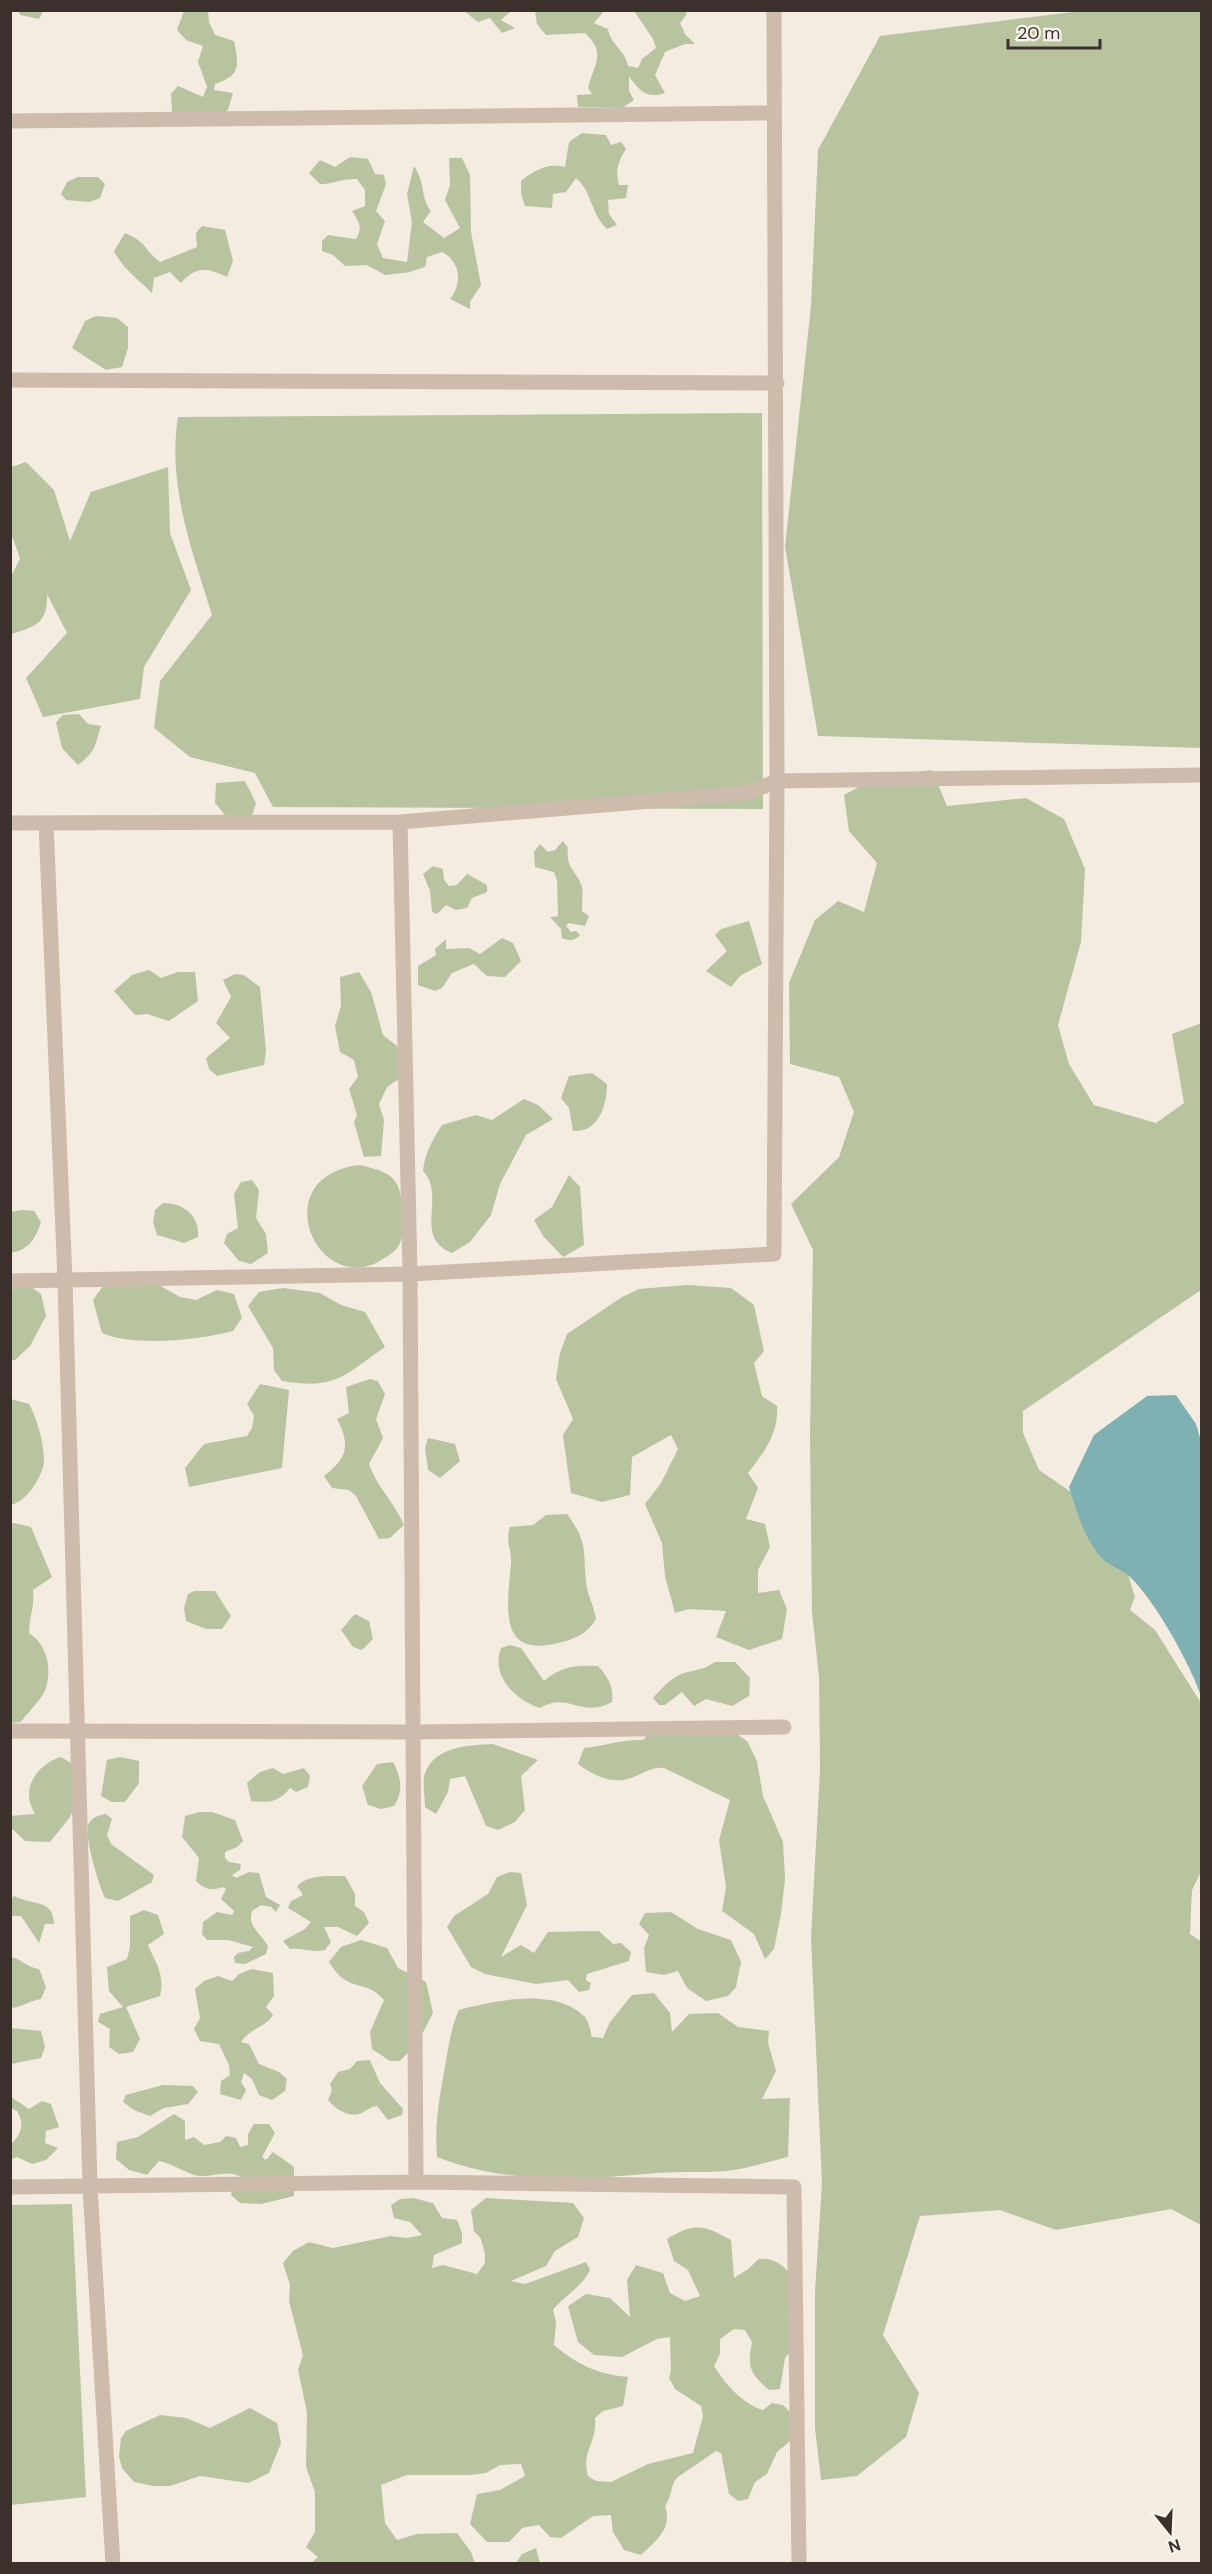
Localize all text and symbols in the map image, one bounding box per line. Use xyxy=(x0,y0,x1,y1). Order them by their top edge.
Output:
scale bar xyxy=(1008,12,1100,50)
text: 20 m xyxy=(1017,21,1060,45)
north arrow xyxy=(1140,2502,1200,2562)
text: N xyxy=(1166,2534,1183,2558)

